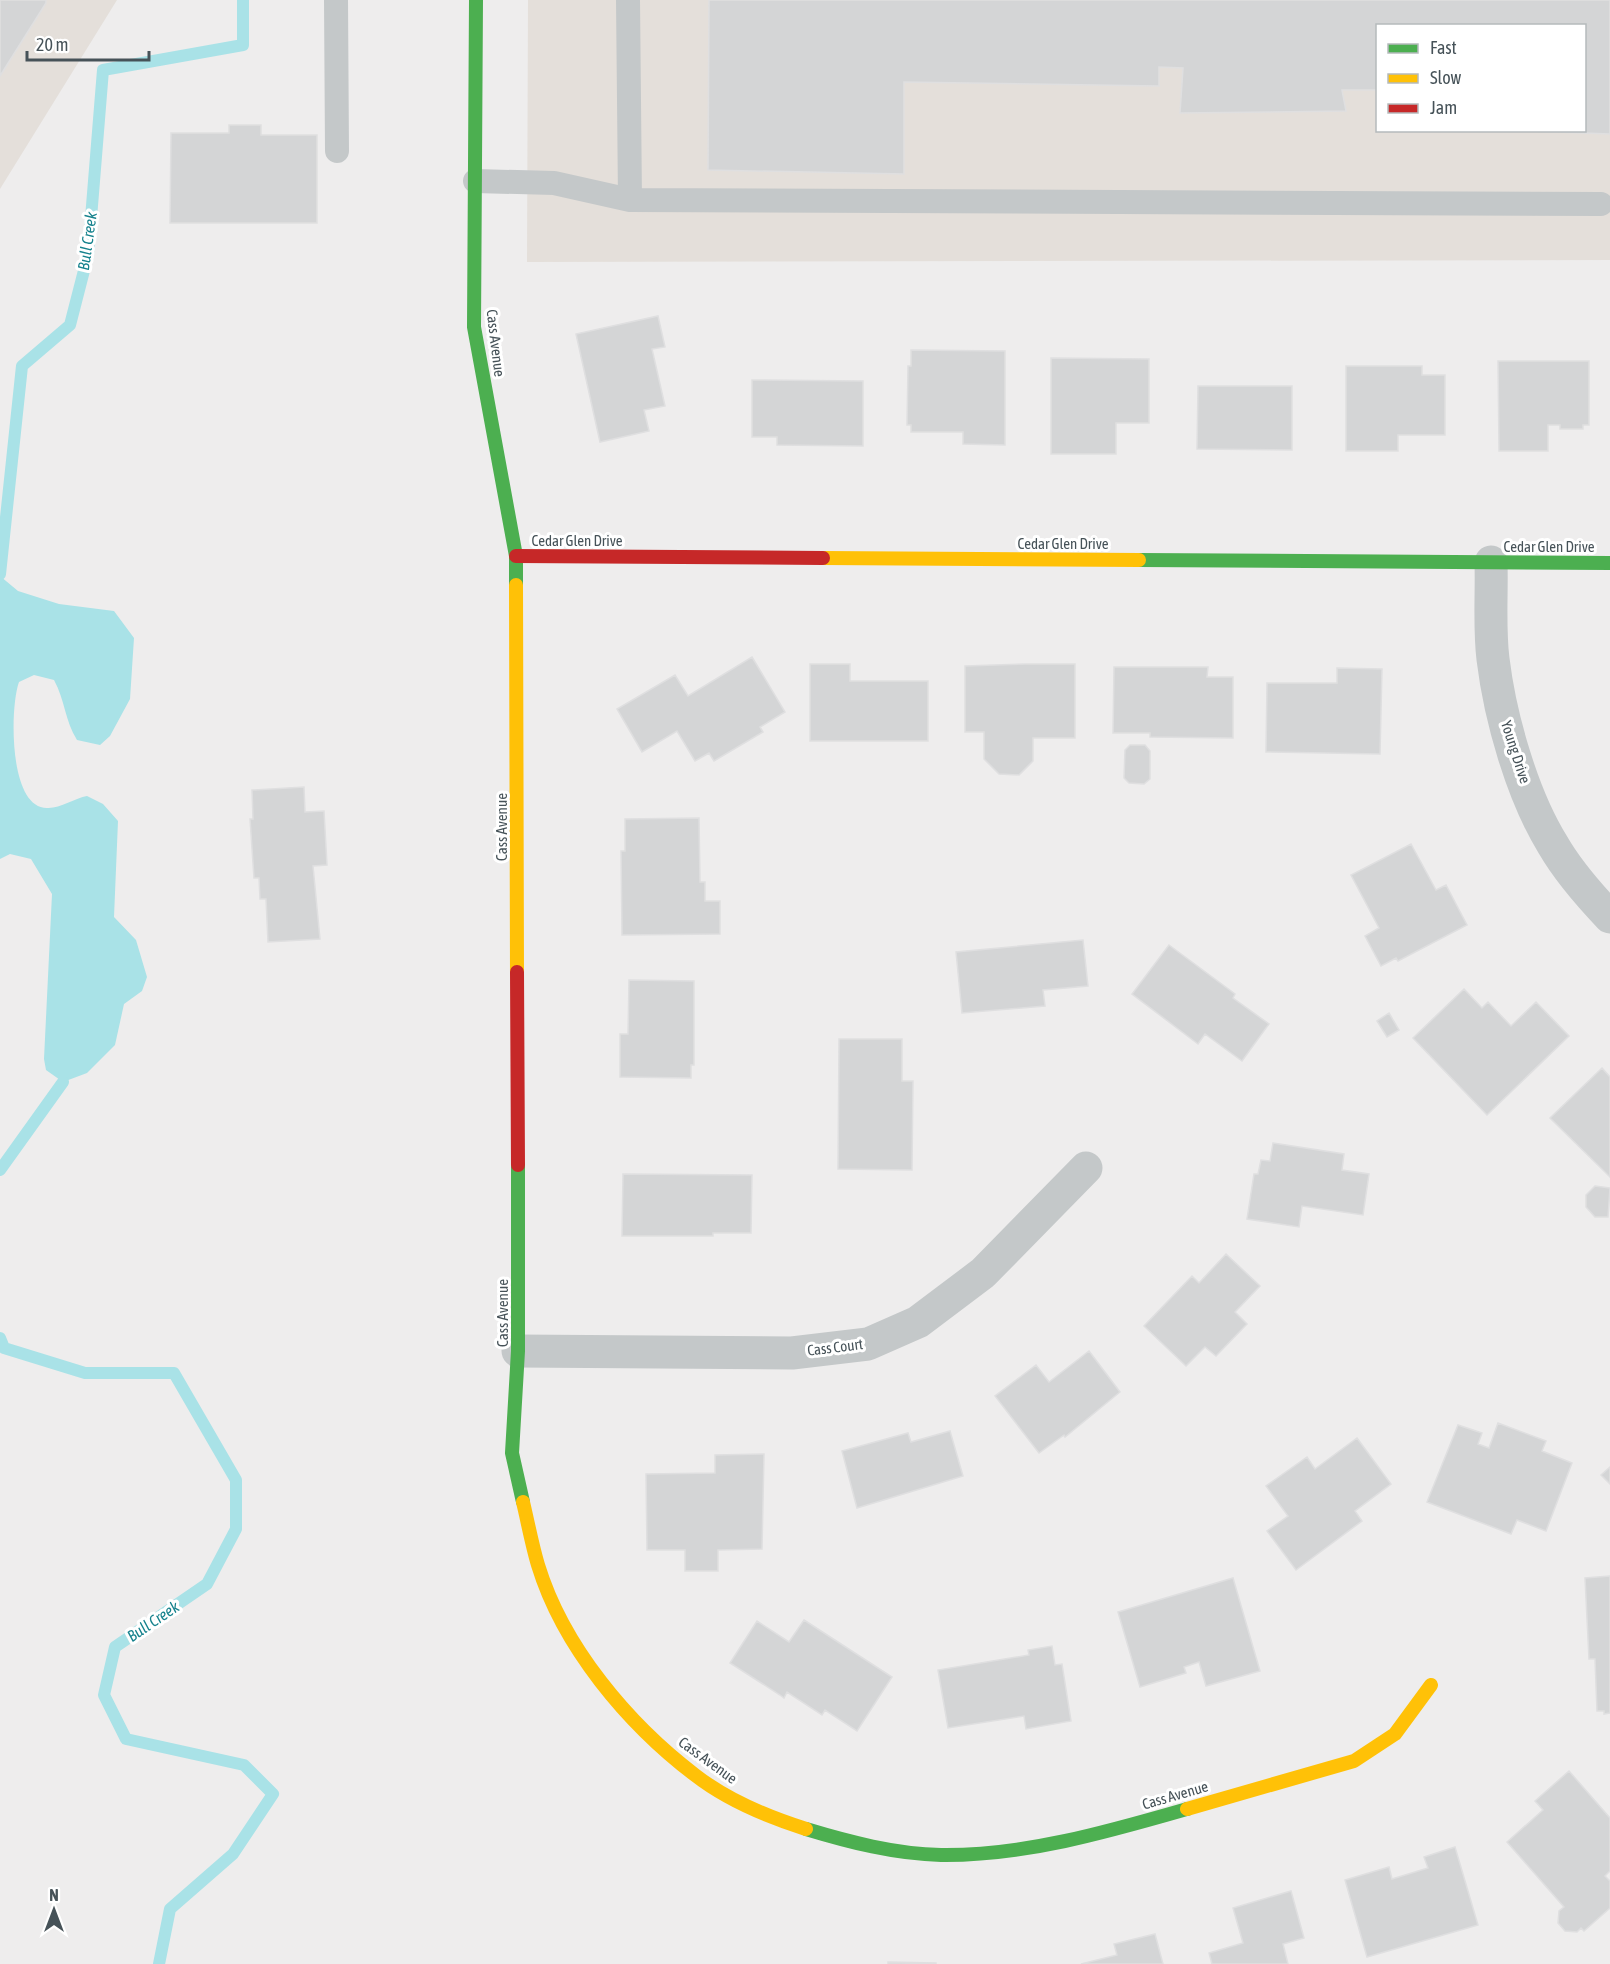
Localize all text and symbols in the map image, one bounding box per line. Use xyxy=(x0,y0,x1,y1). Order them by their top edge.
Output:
scale bar xyxy=(27,24,148,62)
legend xyxy=(1376,24,1586,132)
text: 20 m xyxy=(36,34,68,55)
text: Fast xyxy=(1430,37,1457,58)
text: Slow xyxy=(1430,67,1461,88)
text: Jam xyxy=(1430,97,1457,118)
water label: Bull Creek xyxy=(74,210,100,271)
street label: Cass Avenue xyxy=(483,308,509,378)
street label: Cedar Glen Drive xyxy=(531,532,623,549)
street label: Cedar Glen Drive xyxy=(1017,535,1109,552)
street label: Cedar Glen Drive xyxy=(1503,538,1595,555)
street label: Young Drive xyxy=(1498,718,1534,786)
street label: Cass Avenue xyxy=(493,793,510,861)
street label: Cass Avenue xyxy=(494,1279,511,1347)
street label: Cass Court xyxy=(806,1335,864,1359)
water label: Bull Creek xyxy=(124,1597,183,1645)
street label: Cass Avenue xyxy=(676,1733,741,1787)
street label: Cass Avenue xyxy=(1140,1777,1210,1813)
north arrow xyxy=(24,1880,84,1940)
text: N xyxy=(49,1886,59,1904)

